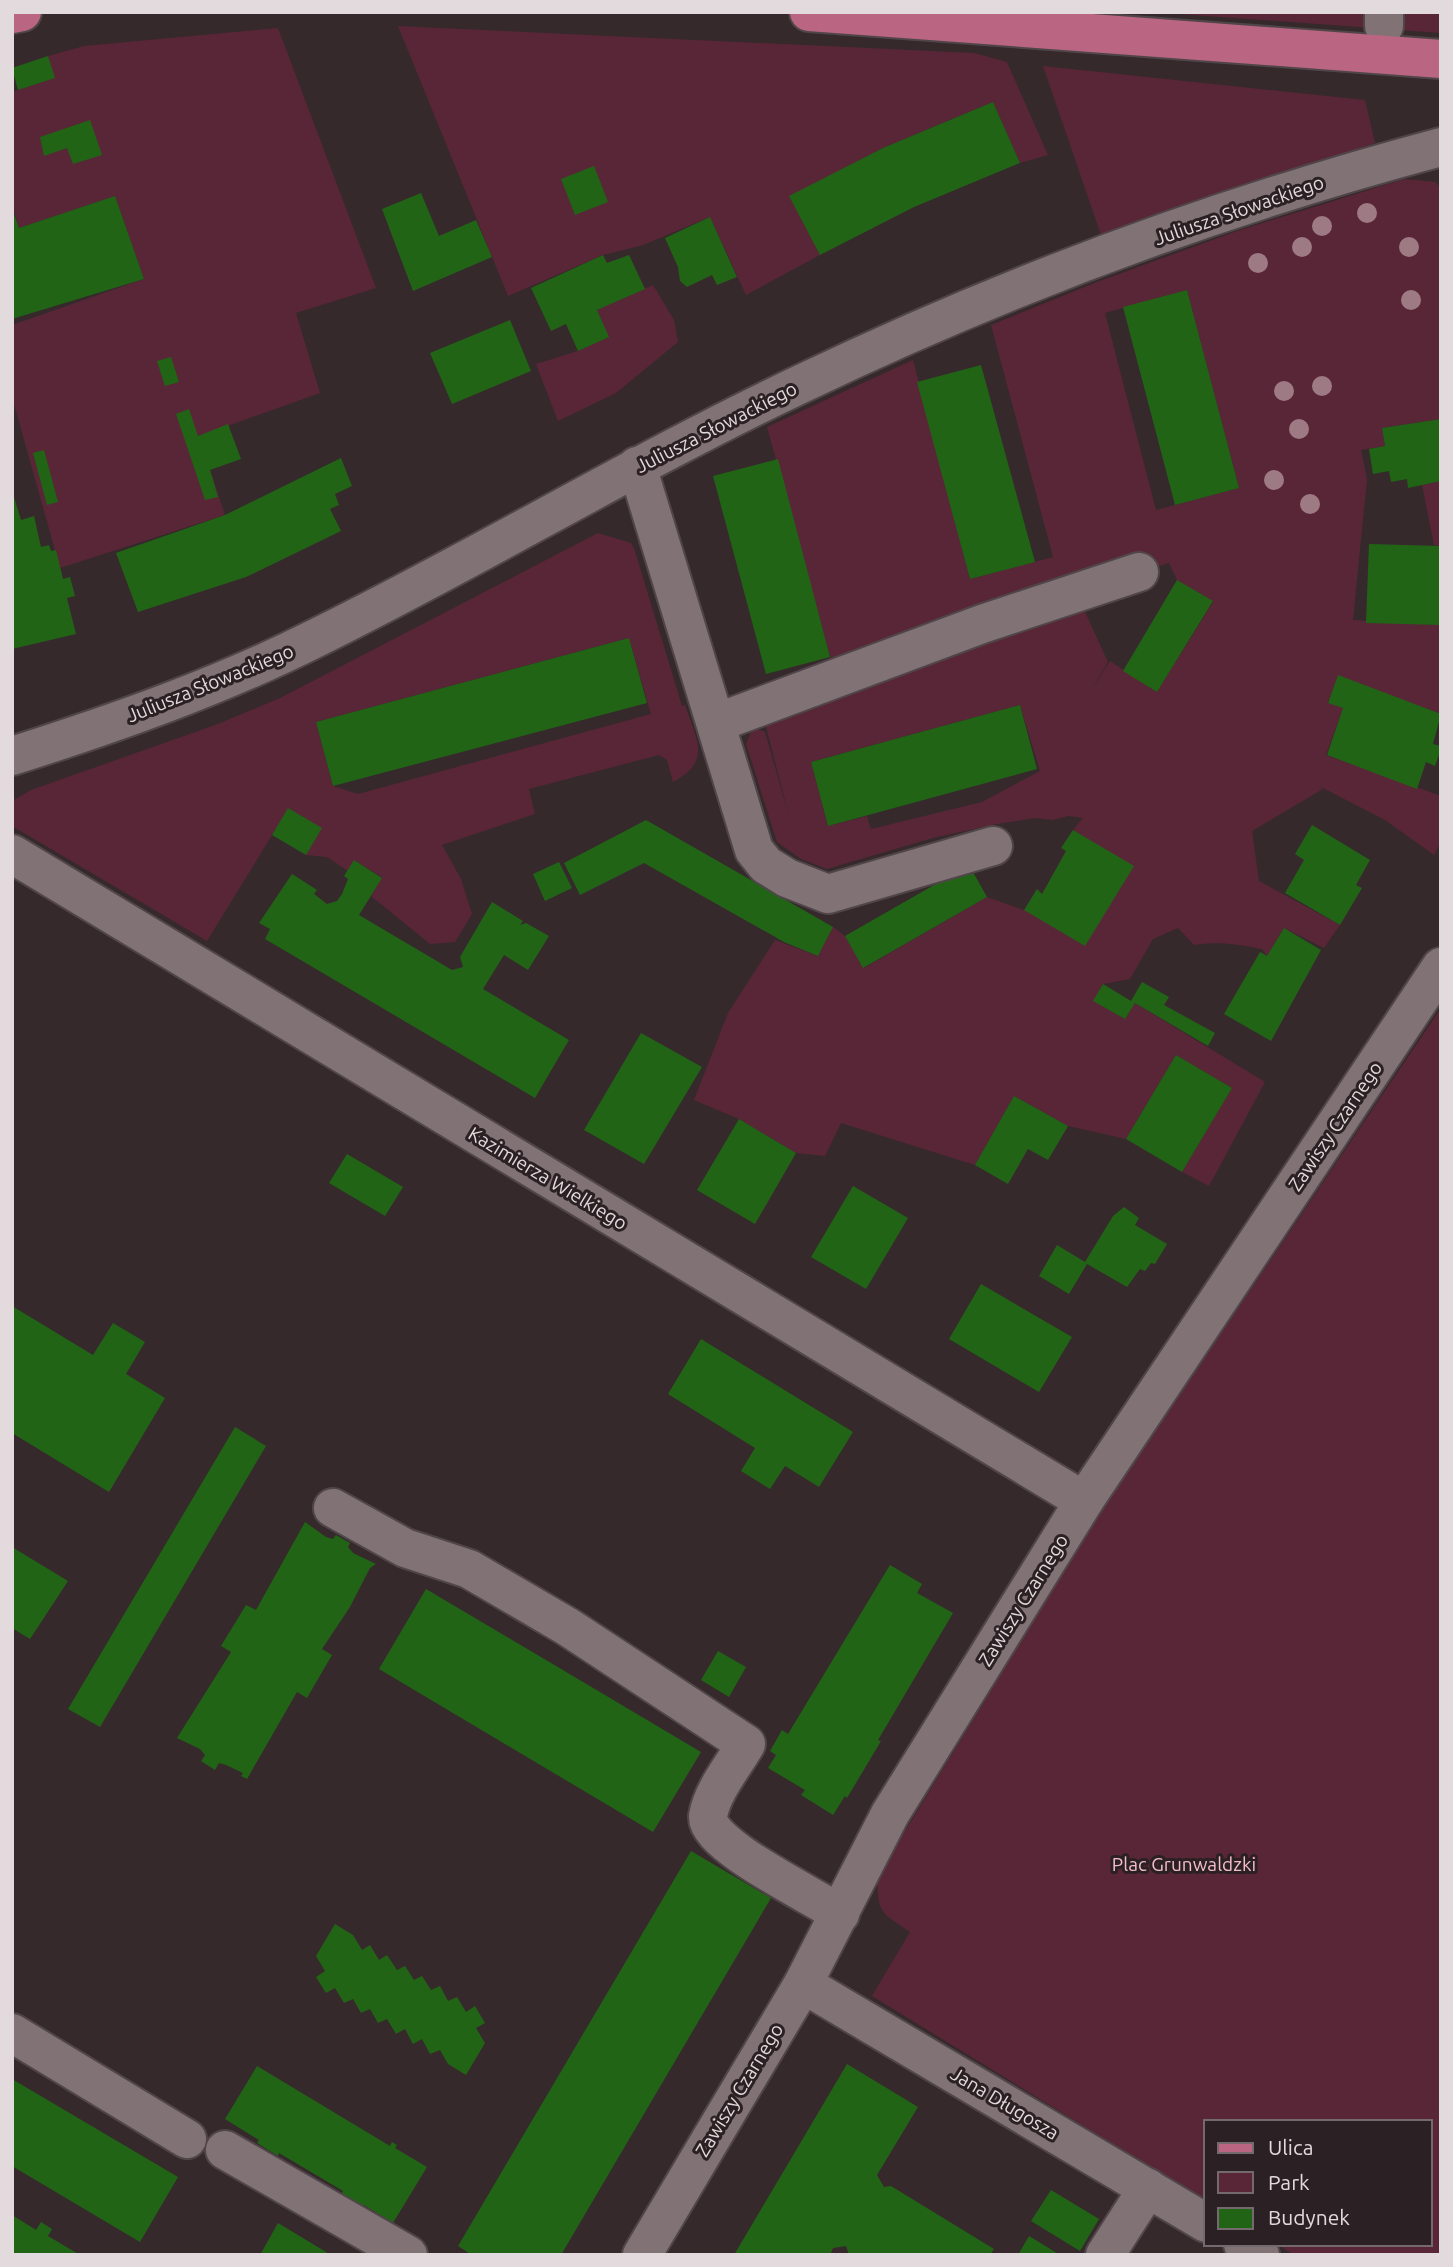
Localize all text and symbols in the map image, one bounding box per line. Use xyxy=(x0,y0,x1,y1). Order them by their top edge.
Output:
street label: Juliusza Słowackiego xyxy=(1151,171,1327,249)
street label: Juliusza Słowackiego xyxy=(632,377,800,477)
street label: Juliusza Słowackiego xyxy=(123,639,297,727)
street label: Zawiszy Czarnego xyxy=(1284,1057,1386,1195)
street label: Kazimierza Wielkiego xyxy=(465,1122,631,1234)
street label: Zawiszy Czarnego xyxy=(974,1530,1072,1670)
park label: Plac Grunwaldzki xyxy=(1112,1853,1256,1875)
street label: Zawiszy Czarnego xyxy=(691,2020,787,2160)
street label: Jana Długosza xyxy=(947,2062,1063,2144)
legend xyxy=(1204,2120,1432,2246)
text: Ulica xyxy=(1268,2135,1313,2159)
text: Park xyxy=(1268,2170,1310,2194)
text: Budynek xyxy=(1268,2205,1350,2229)

